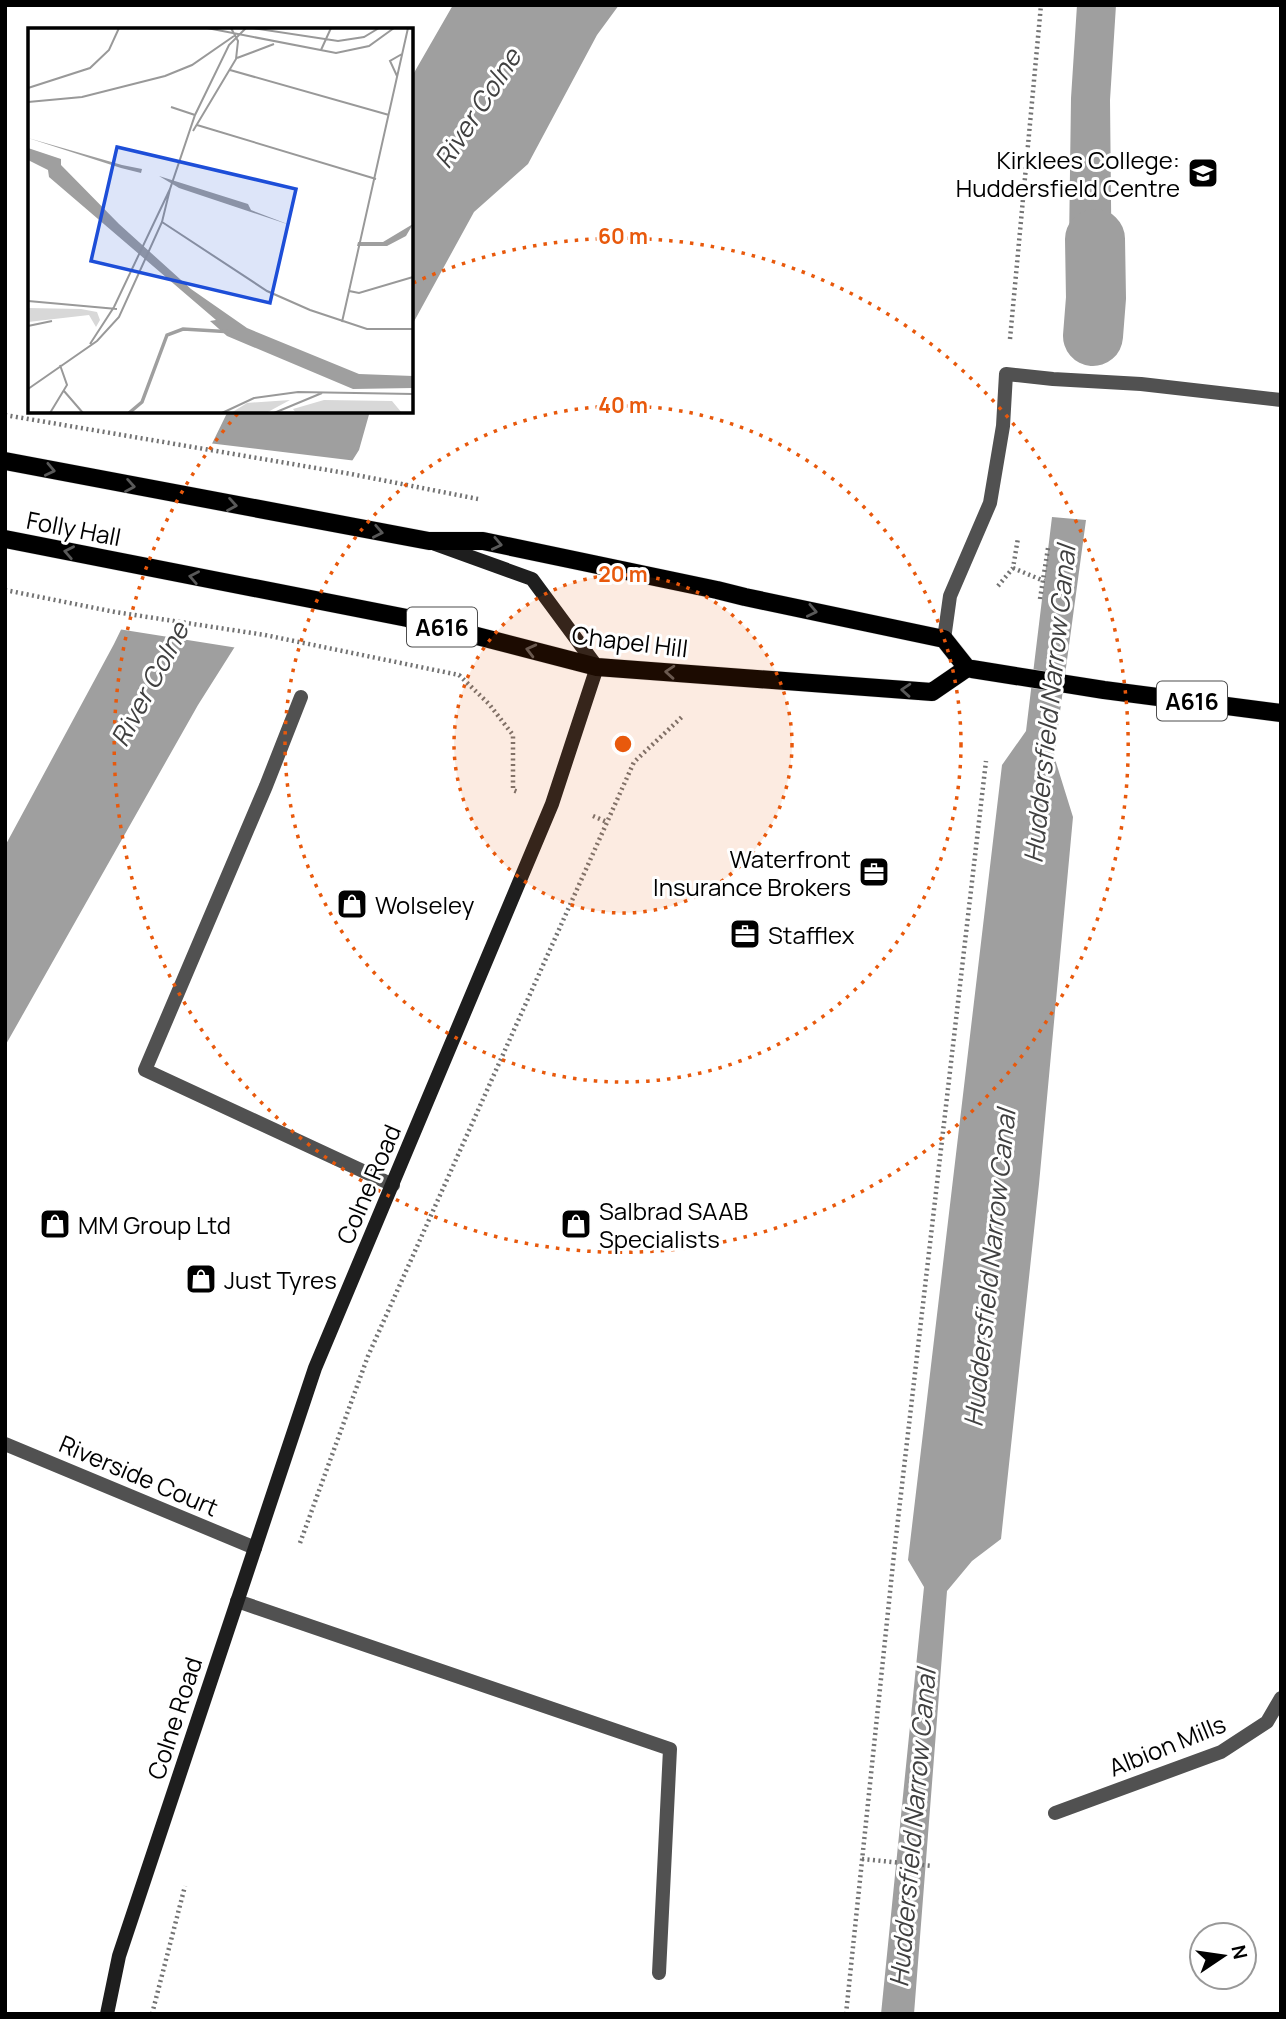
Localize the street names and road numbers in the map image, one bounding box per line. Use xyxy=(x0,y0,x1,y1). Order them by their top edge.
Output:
street label: Folly Hall xyxy=(24,503,124,553)
road number: A616 xyxy=(407,608,477,646)
street label: Chapel Hill xyxy=(570,618,690,664)
road number: A616 xyxy=(1157,681,1227,720)
street label: Colne Road xyxy=(328,1119,408,1249)
street label: Riverside Court xyxy=(54,1427,224,1523)
street label: Colne Road xyxy=(139,1653,209,1783)
street label: Albion Mills xyxy=(1104,1707,1230,1783)

